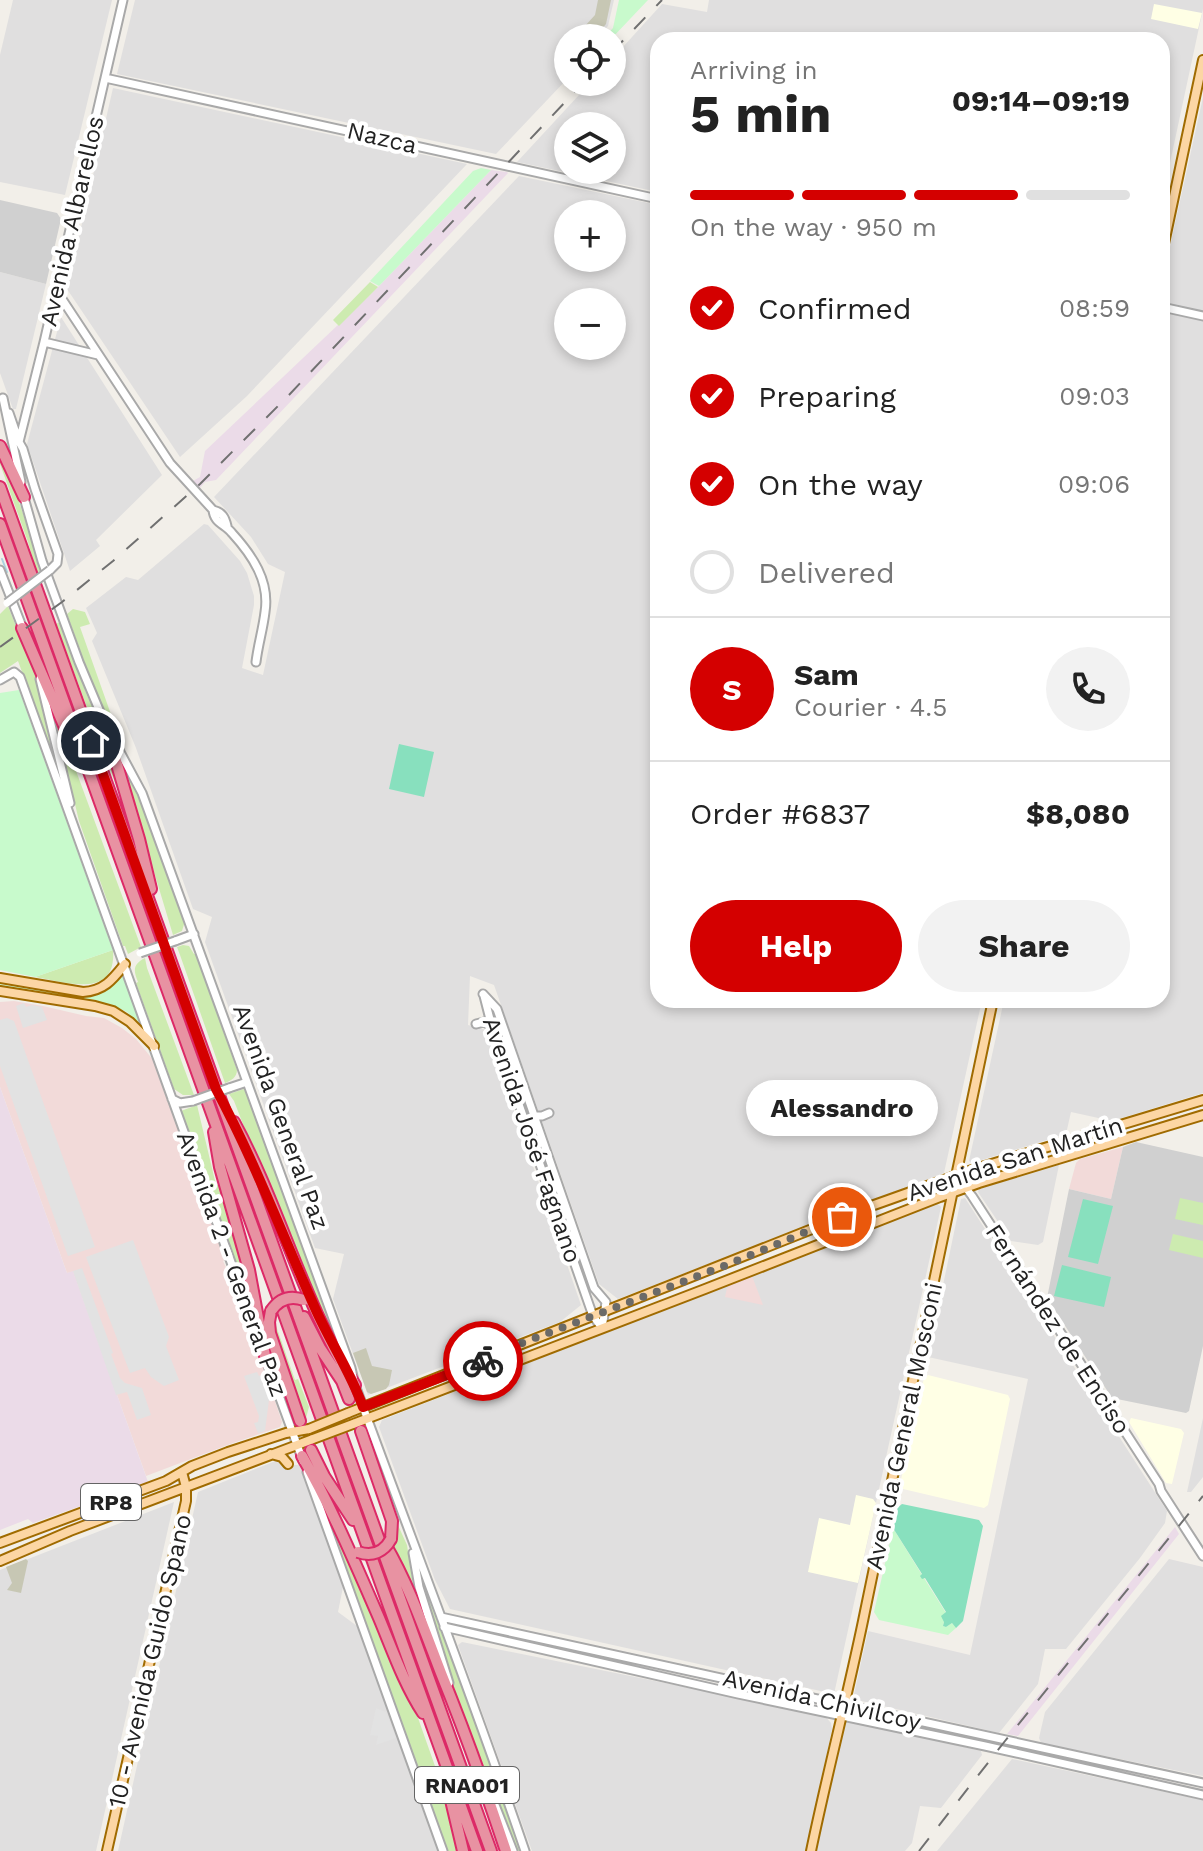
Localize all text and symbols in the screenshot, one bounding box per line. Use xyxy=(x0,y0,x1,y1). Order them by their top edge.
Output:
map controls xyxy=(554,24,626,360)
button: locate xyxy=(554,24,626,96)
text: Arriving in xyxy=(690,55,818,85)
text: 09:14–09:19 xyxy=(952,83,1130,118)
text: 5 min xyxy=(690,84,832,145)
button: layers xyxy=(554,112,626,184)
street label: Avenida Albarellos xyxy=(34,113,110,329)
street label: Nazca xyxy=(344,116,420,160)
button: + xyxy=(554,200,626,272)
text: On the way · 950 m xyxy=(690,212,937,242)
icon: check xyxy=(690,286,734,330)
button: − xyxy=(554,288,626,360)
text: Confirmed xyxy=(758,291,912,326)
text: 08:59 xyxy=(1059,293,1130,323)
icon: check xyxy=(690,374,734,418)
text: Preparing xyxy=(758,379,896,414)
text: 09:03 xyxy=(1059,381,1130,411)
icon: check xyxy=(690,462,734,506)
text: On the way xyxy=(758,467,923,502)
text: 09:06 xyxy=(1058,469,1130,499)
text: Delivered xyxy=(758,555,895,590)
button: phone xyxy=(1046,647,1130,731)
text: Sam xyxy=(794,657,859,692)
text: S xyxy=(722,672,742,707)
text: Courier · 4.5 xyxy=(794,692,947,722)
pin xyxy=(57,707,125,775)
icon: home xyxy=(69,719,113,763)
text: Order #6837 xyxy=(690,796,870,831)
text: $8,080 xyxy=(1026,796,1130,831)
button: Help xyxy=(690,900,902,992)
button: Share xyxy=(918,900,1130,992)
street label: Avenida General Paz xyxy=(227,1001,335,1233)
street label: Avenida José Fagnano xyxy=(477,1013,587,1267)
callout: Alessandro xyxy=(746,1081,938,1137)
text: Alessandro xyxy=(771,1093,913,1123)
street label: Avenida San Martín xyxy=(904,1111,1126,1207)
street label: Avenida 2 - General Paz xyxy=(171,1128,293,1400)
pin xyxy=(808,1183,876,1251)
icon: bag xyxy=(820,1195,864,1239)
street label: Fernández de Enciso xyxy=(980,1219,1136,1439)
street label: Avenida General Mosconi xyxy=(860,1280,948,1572)
courier xyxy=(443,1321,523,1401)
icon: bike xyxy=(461,1339,505,1383)
road number: RP8 xyxy=(81,1484,141,1520)
street label: 10 - Avenida Guido Spano xyxy=(103,1512,197,1810)
street label: Avenida Chivilcoy xyxy=(720,1664,924,1737)
road number: RNA001 xyxy=(415,1767,519,1803)

